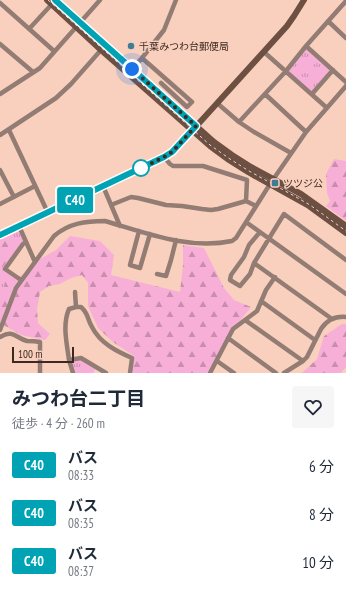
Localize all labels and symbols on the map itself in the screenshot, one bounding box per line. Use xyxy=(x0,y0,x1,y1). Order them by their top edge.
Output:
place label: 千葉みつわ台郵便局 xyxy=(139,40,229,53)
marker: 千葉みつわ台郵便局 xyxy=(126,41,136,51)
your location xyxy=(122,59,142,79)
unlabelled marker xyxy=(132,159,150,177)
place label: ツツジ公 xyxy=(283,177,323,190)
marker: ツツジ公 xyxy=(270,178,280,188)
line badge: C40 xyxy=(52,187,98,213)
scale bar xyxy=(12,345,74,364)

